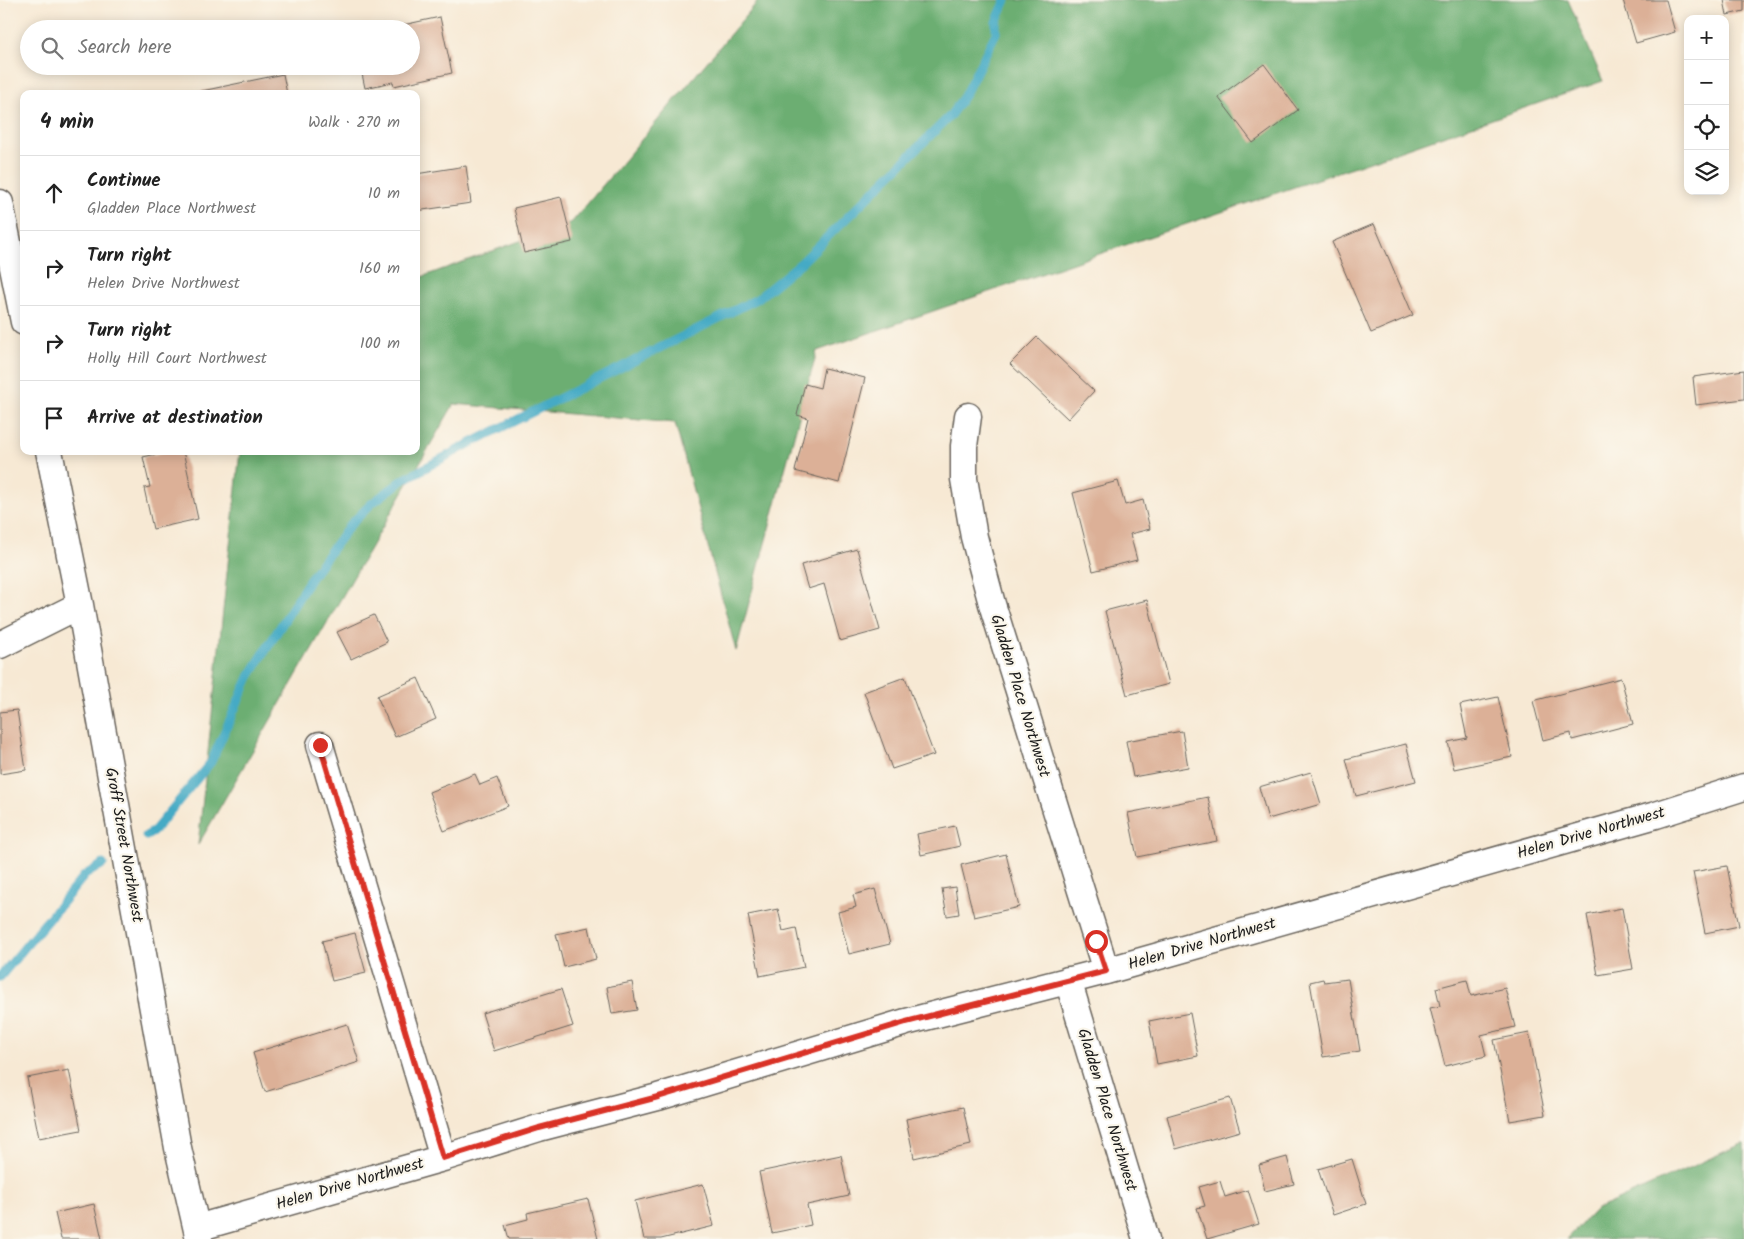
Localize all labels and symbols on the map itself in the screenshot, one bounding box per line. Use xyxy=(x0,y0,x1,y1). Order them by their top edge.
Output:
street label: Gladden Place Northwest xyxy=(983,611,1057,781)
route end xyxy=(309,734,332,757)
street label: Groff Street Northwest xyxy=(98,766,150,925)
street label: Helen Drive Northwest xyxy=(1514,800,1669,866)
street label: Helen Drive Northwest xyxy=(1125,911,1280,977)
route start xyxy=(1085,930,1108,953)
street label: Gladden Place Northwest xyxy=(1070,1025,1144,1195)
street label: Helen Drive Northwest xyxy=(273,1151,428,1217)

